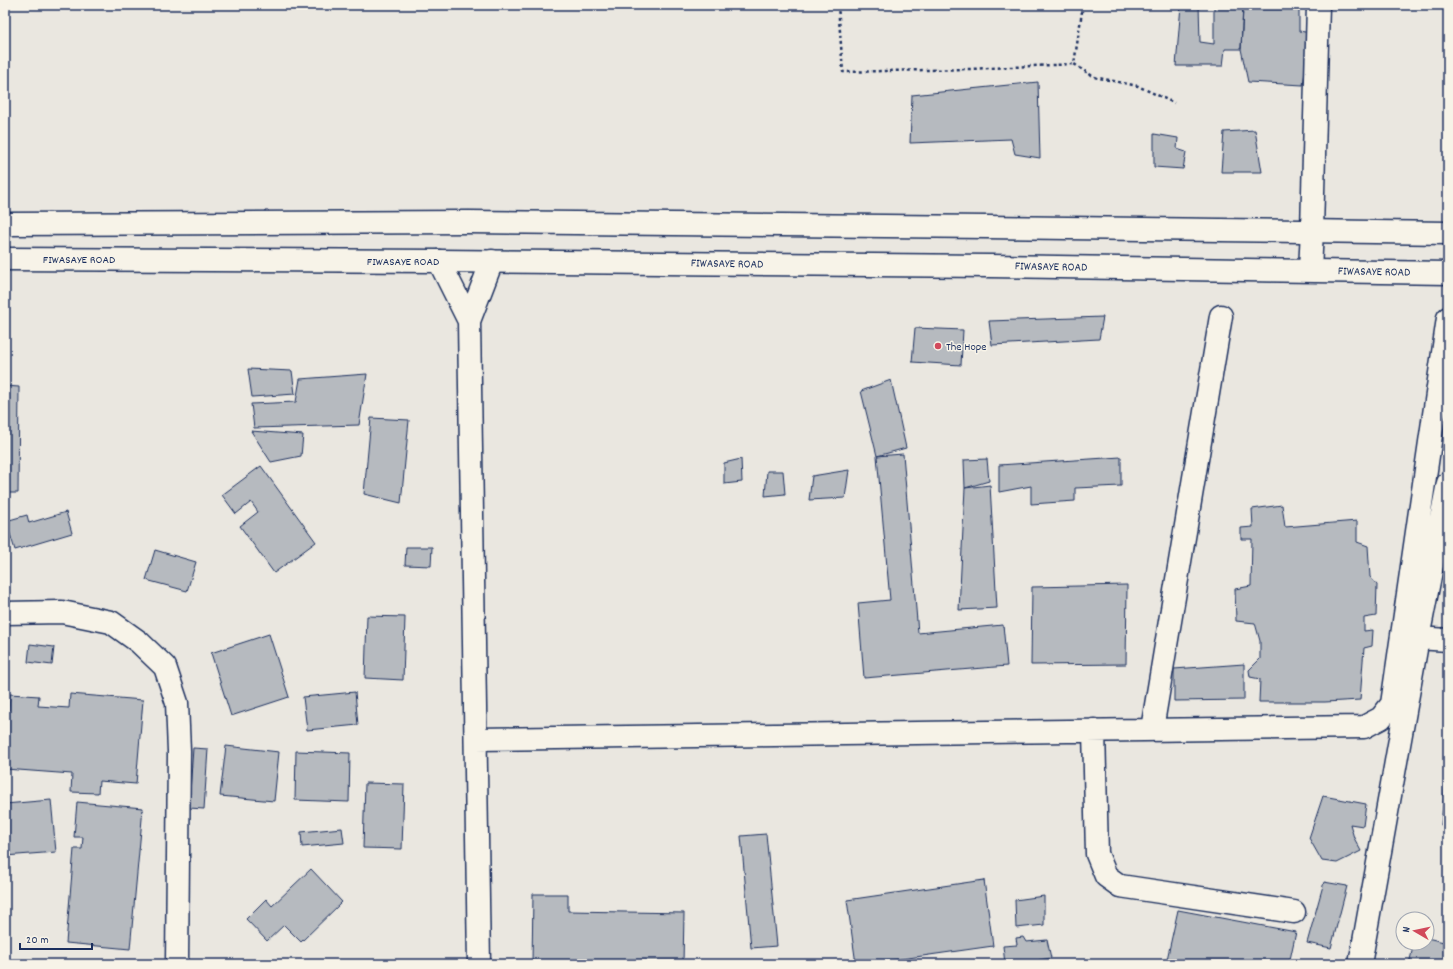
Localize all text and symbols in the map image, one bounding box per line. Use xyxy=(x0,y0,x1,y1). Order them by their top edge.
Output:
street label: FIWASAYE ROAD xyxy=(43,252,115,269)
street label: FIWASAYE ROAD xyxy=(367,254,439,271)
street label: FIWASAYE ROAD xyxy=(691,255,763,274)
street label: FIWASAYE ROAD xyxy=(1015,258,1087,277)
street label: FIWASAYE ROAD xyxy=(1338,263,1410,282)
place label: The Hope xyxy=(946,339,987,356)
marker: The Hope xyxy=(933,341,943,351)
north arrow xyxy=(1395,911,1435,951)
scale bar xyxy=(20,925,92,951)
text: N xyxy=(1399,925,1416,934)
text: 20 m xyxy=(26,932,49,949)

